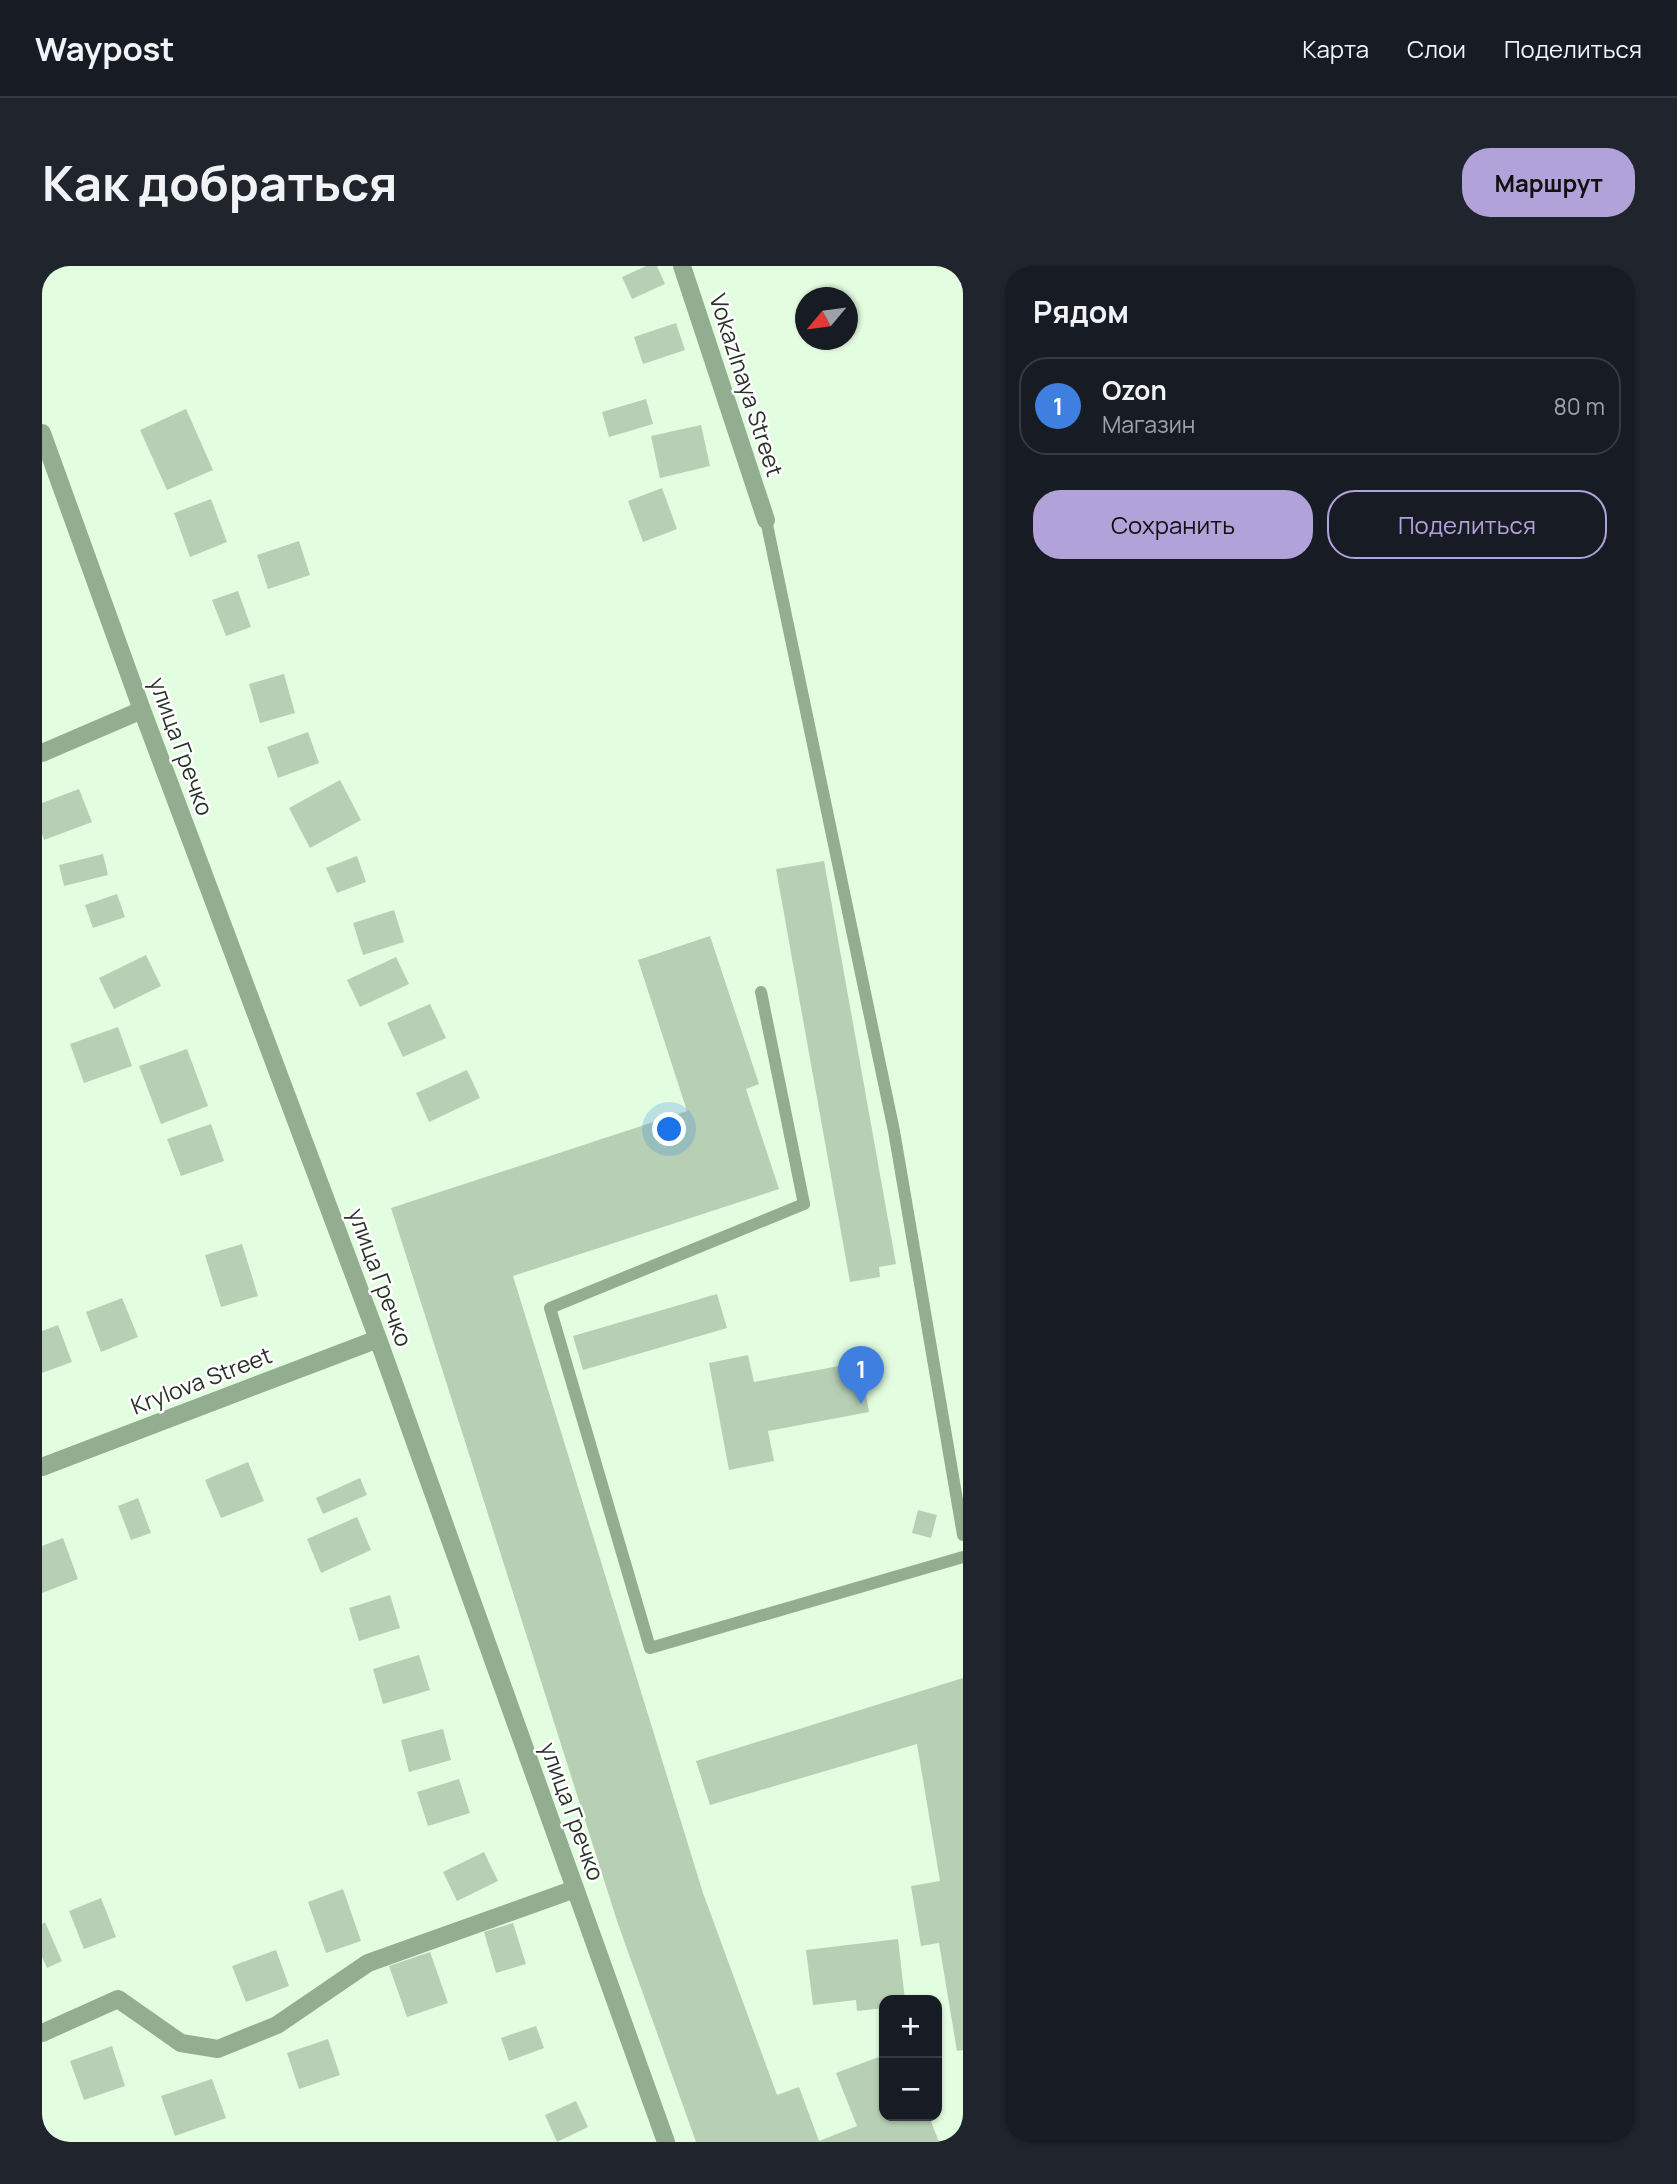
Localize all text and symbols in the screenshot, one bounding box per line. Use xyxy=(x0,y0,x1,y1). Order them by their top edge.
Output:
text: Waypost xyxy=(35,26,175,71)
text: Карта xyxy=(1302,32,1369,65)
text: Слои xyxy=(1407,32,1466,65)
text: Поделиться xyxy=(1504,32,1642,65)
button: Маршрут xyxy=(1462,148,1635,217)
text: Как добраться xyxy=(42,149,397,216)
north arrow xyxy=(795,287,858,350)
street label: Vokazlnaya Street xyxy=(702,290,792,480)
text: Рядом xyxy=(1033,291,1129,332)
text: Ozon xyxy=(1102,372,1167,408)
text: 1 xyxy=(1053,390,1063,422)
text: 80 m xyxy=(1554,390,1605,422)
text: Магазин xyxy=(1102,408,1195,440)
button: Сохранить xyxy=(1033,490,1313,559)
button: Поделиться xyxy=(1327,490,1607,559)
street label: улица Гречко xyxy=(142,672,222,820)
your location xyxy=(652,1112,686,1146)
street label: улица Гречко xyxy=(341,1203,421,1351)
street label: Krylova Street xyxy=(126,1338,276,1422)
pin: 1 xyxy=(838,1346,884,1404)
street label: улица Гречко xyxy=(533,1737,613,1885)
map controls xyxy=(879,1995,942,2121)
button: + xyxy=(879,1995,942,2058)
button: − xyxy=(879,2058,942,2121)

